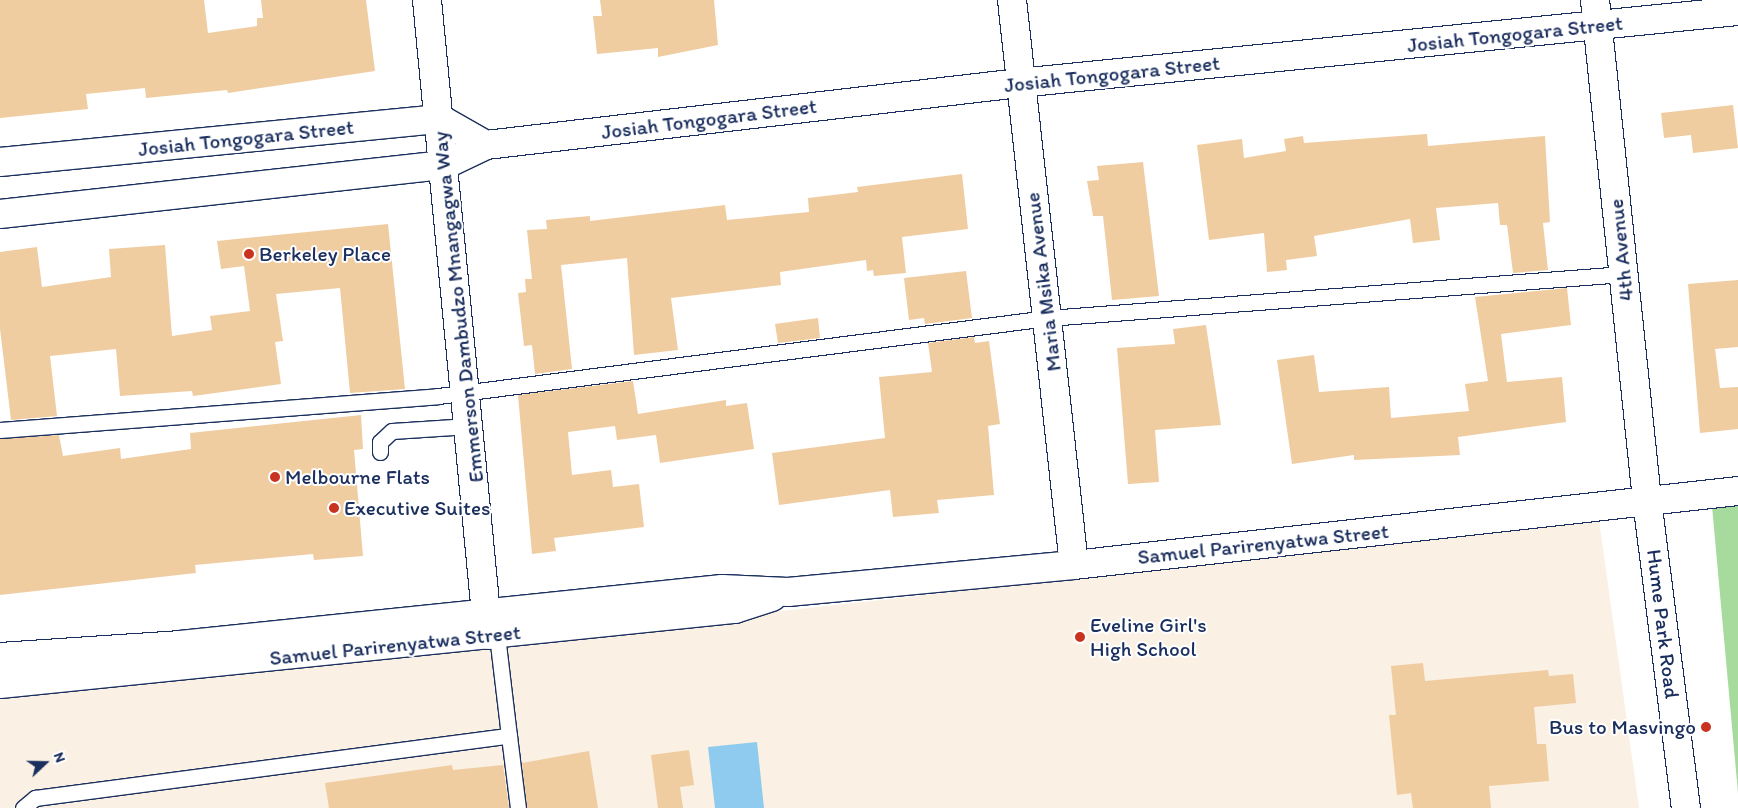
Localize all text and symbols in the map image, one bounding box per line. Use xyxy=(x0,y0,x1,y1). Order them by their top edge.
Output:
street label: Josiah Tongogara Street xyxy=(1406,10,1624,58)
street label: Josiah Tongogara Street xyxy=(1003,50,1221,98)
street label: Josiah Tongogara Street xyxy=(600,93,818,145)
street label: Josiah Tongogara Street xyxy=(137,114,355,162)
street label: Emmerson Dambudzo Mnangagwa Way xyxy=(427,131,489,483)
street label: Maria Msika Avenue xyxy=(1020,191,1066,373)
street label: 4th Avenue xyxy=(1603,198,1639,302)
place label: Berkeley Place xyxy=(259,241,391,267)
marker: Berkeley Place xyxy=(243,248,255,260)
place label: Melbourne Flats xyxy=(285,464,431,490)
marker: Melbourne Flats xyxy=(269,471,281,483)
place label: Executive Suites xyxy=(344,495,491,521)
marker: Executive Suites xyxy=(328,502,340,514)
street label: Samuel Parirenyatwa Street xyxy=(1136,518,1390,570)
street label: Hume Park Road xyxy=(1641,548,1685,700)
place label: Eveline Girl's High School xyxy=(1090,612,1207,662)
street label: Samuel Parirenyatwa Street xyxy=(268,619,522,671)
marker: Eveline Girl's High School xyxy=(1074,631,1086,643)
place label: Bus to Masvingo xyxy=(1548,714,1696,740)
marker: Bus to Masvingo xyxy=(1700,721,1712,733)
north arrow xyxy=(20,738,70,788)
text: N xyxy=(50,750,69,765)

